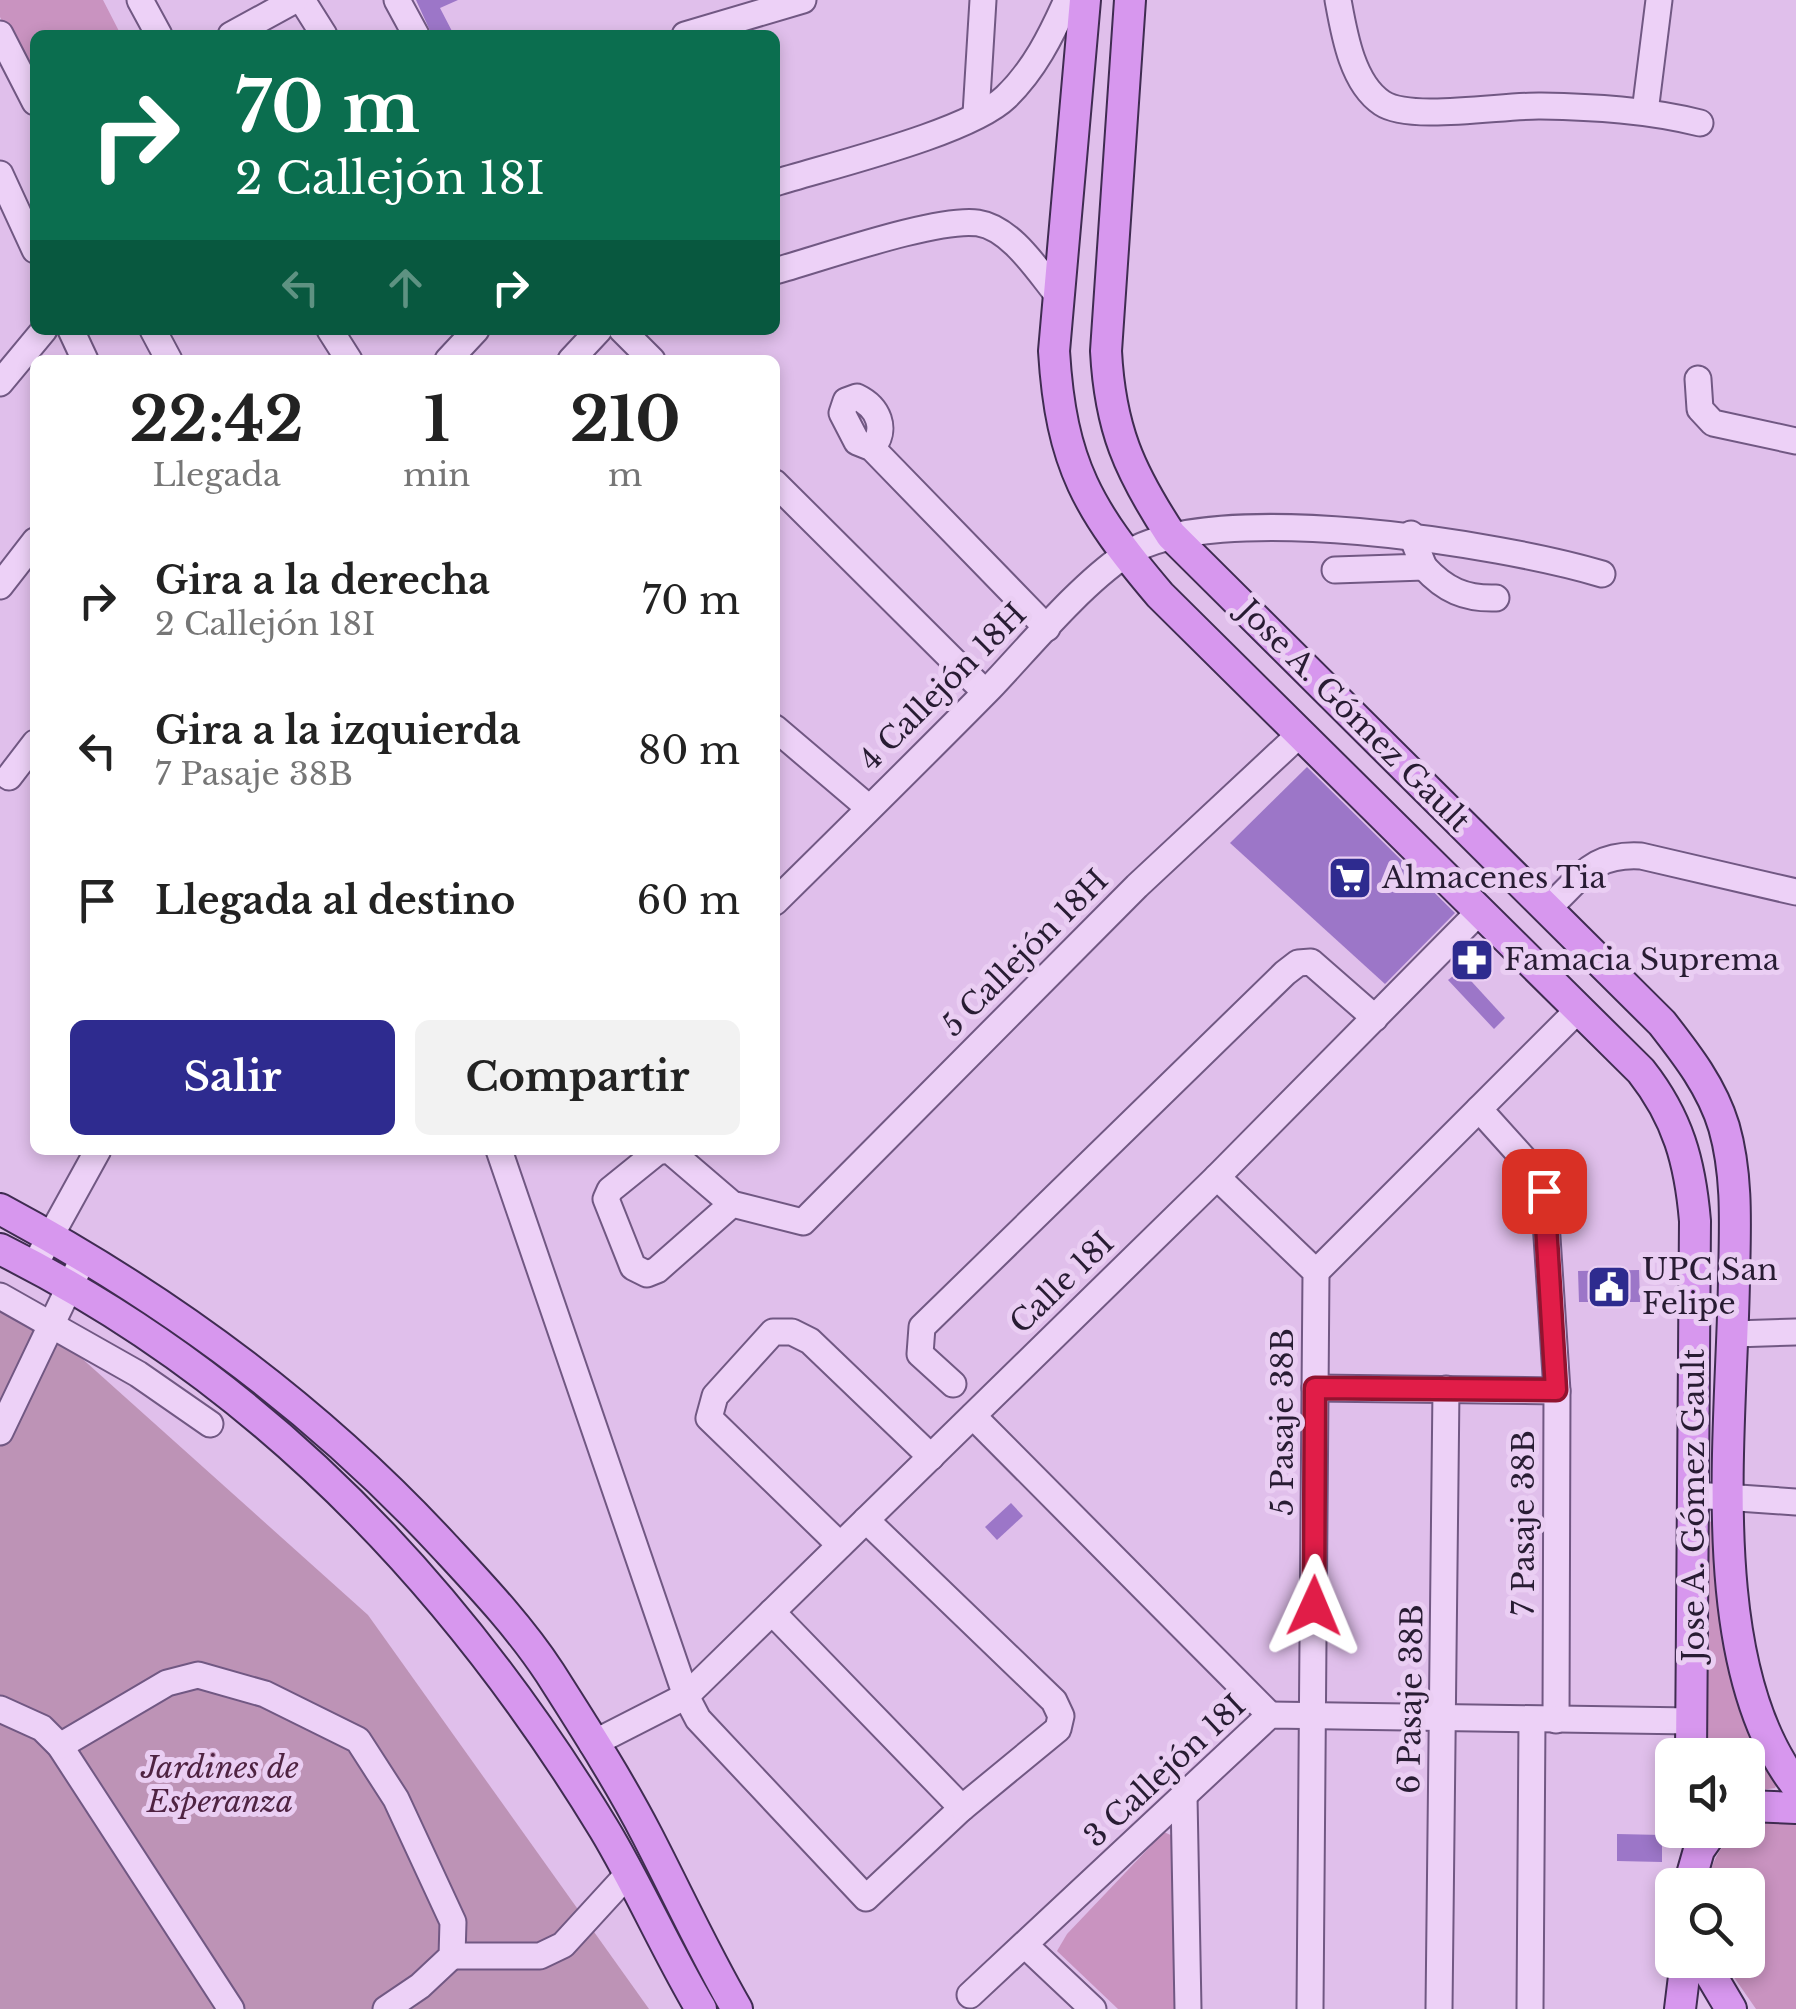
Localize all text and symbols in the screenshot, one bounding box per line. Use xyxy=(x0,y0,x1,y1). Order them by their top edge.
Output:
text: 70 m xyxy=(235,64,420,151)
icon: right xyxy=(70,70,200,200)
text: 2 Callejón 18I xyxy=(235,150,545,206)
icon: left xyxy=(273,260,328,315)
icon: ahead xyxy=(378,260,433,315)
icon: right xyxy=(483,260,538,315)
text: 22:42 xyxy=(130,383,304,457)
text: 1 xyxy=(424,383,450,457)
text: 210 xyxy=(570,383,680,457)
text: Llegada xyxy=(152,455,281,495)
text: min xyxy=(403,455,470,495)
text: m xyxy=(608,455,642,495)
text: Gira a la derecha xyxy=(155,557,490,604)
icon: right xyxy=(70,573,125,628)
text: 70 m xyxy=(642,577,740,624)
street label: Jose A. Gómez Gault xyxy=(1228,589,1479,840)
street label: 4 Callejón 18H xyxy=(851,595,1034,778)
text: 2 Callejón 18I xyxy=(155,604,375,644)
text: Gira a la izquierda xyxy=(155,707,521,754)
icon: left xyxy=(70,723,125,778)
text: 80 m xyxy=(638,727,740,774)
text: 7 Pasaje 38B xyxy=(155,754,353,794)
supermarket icon: Almacenes Tia xyxy=(1327,855,1373,901)
place label: Almacenes Tia xyxy=(1381,859,1607,896)
street label: 5 Callejón 18H xyxy=(934,862,1116,1044)
icon: arrive xyxy=(70,873,125,928)
text: Llegada al destino xyxy=(155,877,515,924)
text: 60 m xyxy=(637,877,740,924)
pharmacy icon: Famacia Suprema xyxy=(1449,937,1495,983)
place label: Famacia Suprema xyxy=(1504,941,1780,978)
button: Salir xyxy=(70,1020,395,1135)
button: Compartir xyxy=(415,1020,740,1135)
pin xyxy=(1502,1149,1587,1234)
icon: arrive xyxy=(1517,1164,1572,1219)
street label: Calle 18I xyxy=(1002,1224,1121,1341)
place label: UPC San Felipe xyxy=(1642,1251,1778,1322)
public building icon: UPC San Felipe xyxy=(1586,1264,1632,1310)
street label: 5 Pasaje 38B xyxy=(1264,1328,1301,1516)
street label: Jose A. Gómez Gault xyxy=(1675,1348,1712,1665)
street label: 7 Pasaje 38B xyxy=(1505,1430,1542,1616)
position arrow xyxy=(1262,1554,1366,1658)
street label: 6 Pasaje 38B xyxy=(1390,1604,1431,1794)
street label: 3 Callejón 18I xyxy=(1077,1687,1253,1855)
map controls xyxy=(1655,1738,1765,1978)
button: sound xyxy=(1655,1738,1765,1848)
park label: Jardines de Esperanza xyxy=(140,1749,299,1820)
button: search xyxy=(1655,1868,1765,1978)

